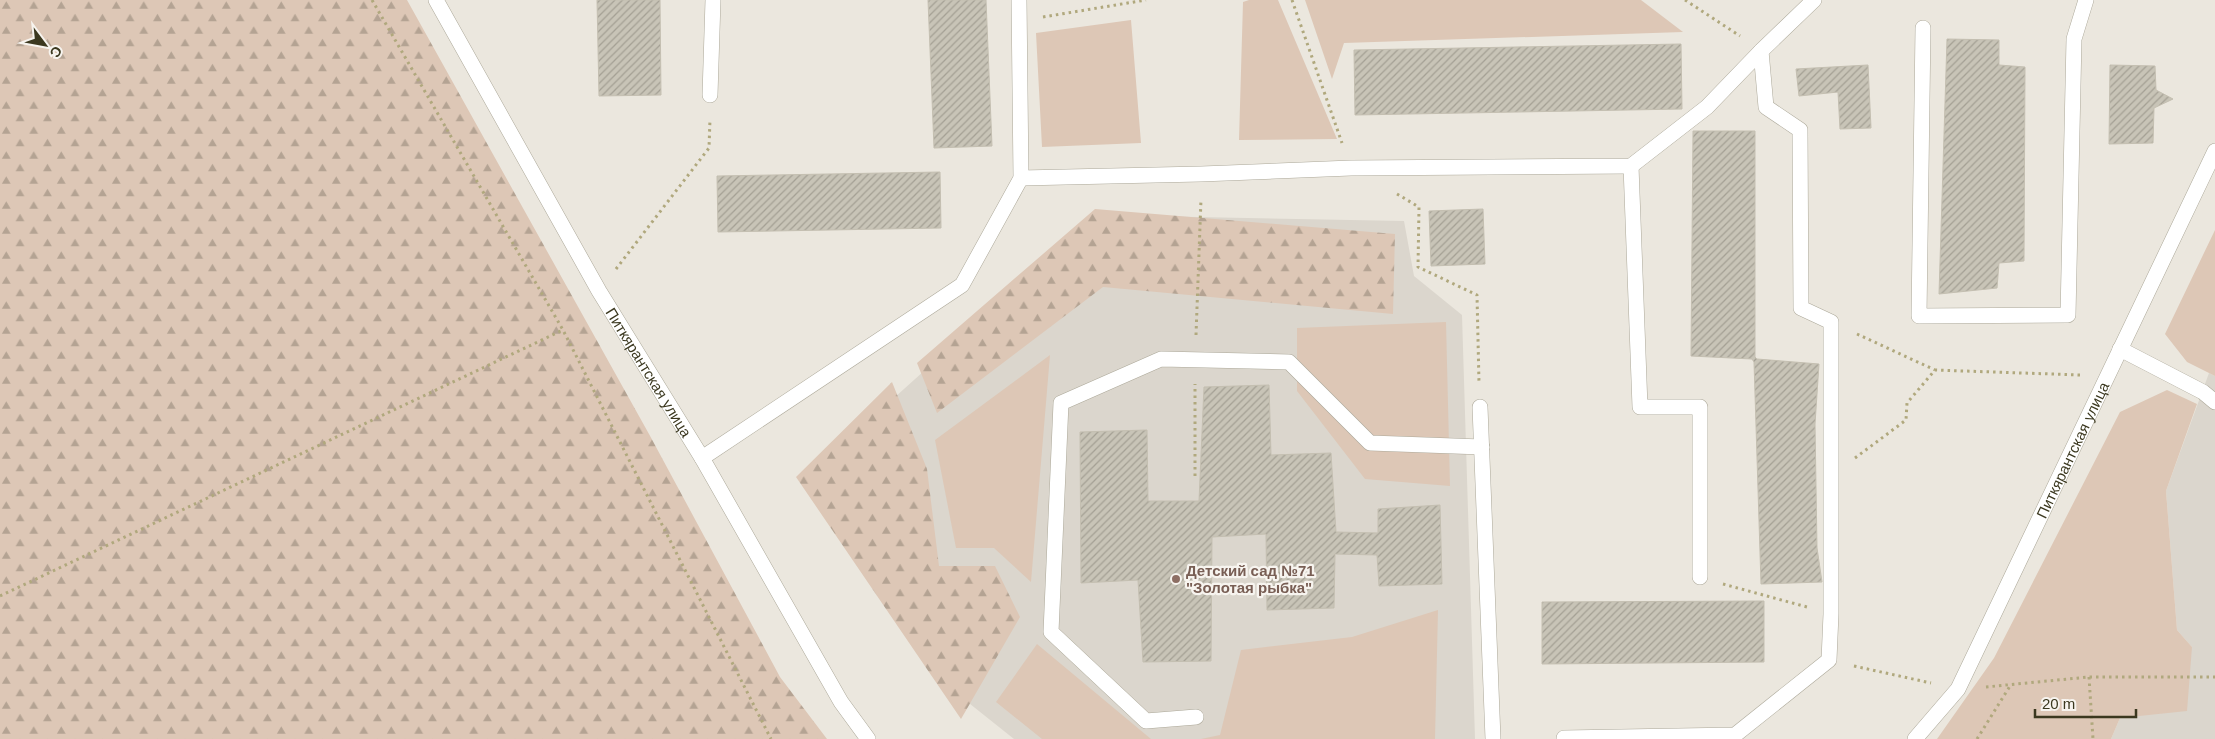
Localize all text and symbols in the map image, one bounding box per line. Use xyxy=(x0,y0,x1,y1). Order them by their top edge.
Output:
north arrow xyxy=(20,20,70,70)
text: С xyxy=(47,43,65,60)
street label: Питкярантская улица xyxy=(603,304,696,441)
street label: Питкярантская улица xyxy=(2033,378,2112,521)
place label: Детский сад №71 "Золотая рыбка" xyxy=(1186,562,1315,596)
marker: Детский сад №71 "Золотая рыбка" xyxy=(1170,573,1182,585)
scale bar xyxy=(2035,686,2136,718)
text: 20 m xyxy=(2042,695,2075,712)

